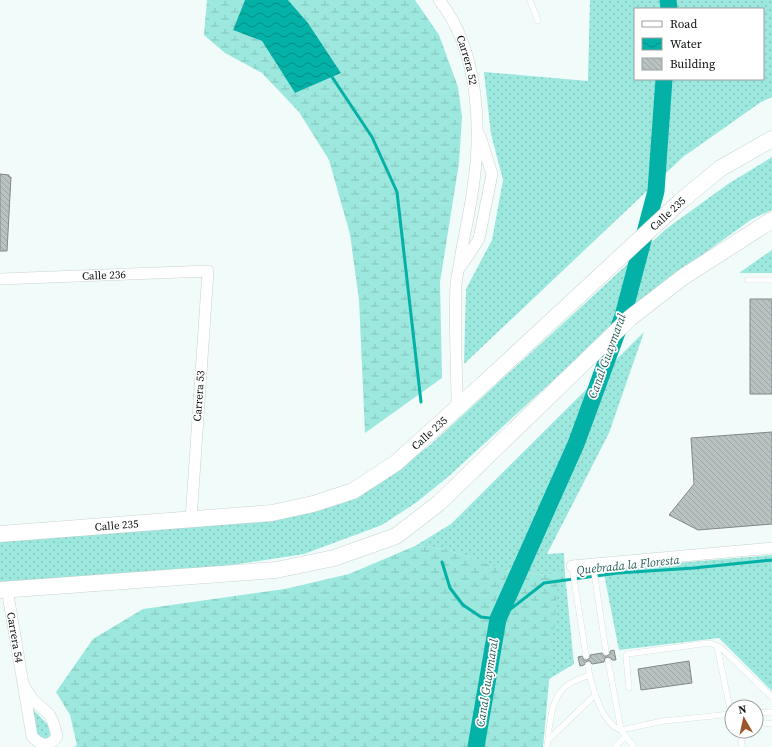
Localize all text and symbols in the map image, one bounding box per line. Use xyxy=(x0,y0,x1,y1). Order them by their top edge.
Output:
legend xyxy=(634,8,764,80)
text: Road xyxy=(670,16,697,32)
street label: Carrera 52 xyxy=(453,33,481,87)
text: Water xyxy=(670,36,702,52)
text: Building xyxy=(670,56,715,72)
street label: Calle 235 xyxy=(646,193,689,234)
street label: Calle 236 xyxy=(82,267,127,283)
water label: Canal Guaymaral xyxy=(584,311,630,401)
street label: Carrera 53 xyxy=(190,370,208,422)
street label: Calle 235 xyxy=(408,412,451,453)
street label: Calle 235 xyxy=(94,516,140,534)
water label: Quebrada la Floresta xyxy=(576,552,681,578)
street label: Carrera 54 xyxy=(4,611,27,664)
water label: Canal Guaymaral xyxy=(472,637,502,728)
north arrow xyxy=(724,699,764,739)
text: N xyxy=(737,702,748,718)

